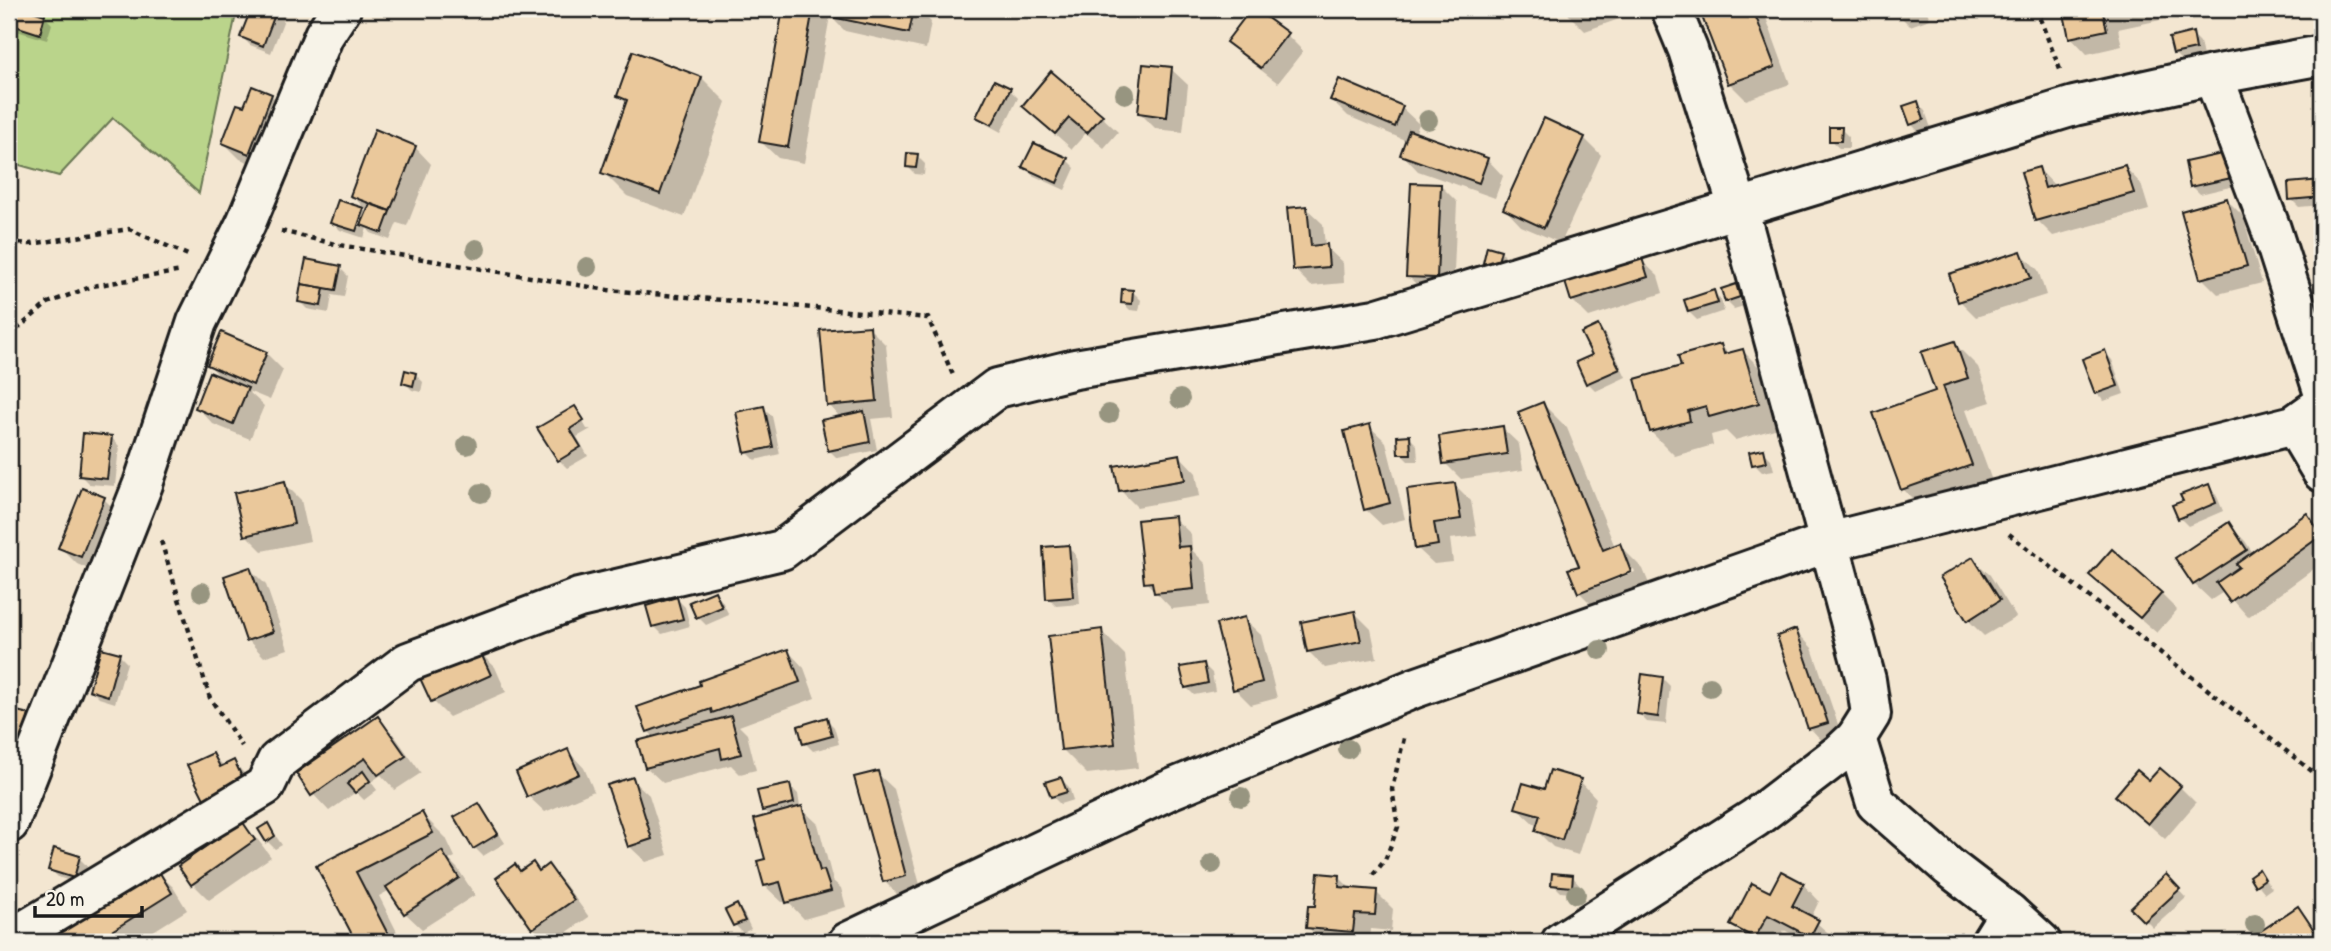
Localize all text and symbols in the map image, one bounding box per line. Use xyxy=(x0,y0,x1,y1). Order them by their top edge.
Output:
scale bar xyxy=(35,874,142,918)
text: 20 m xyxy=(46,884,84,913)

